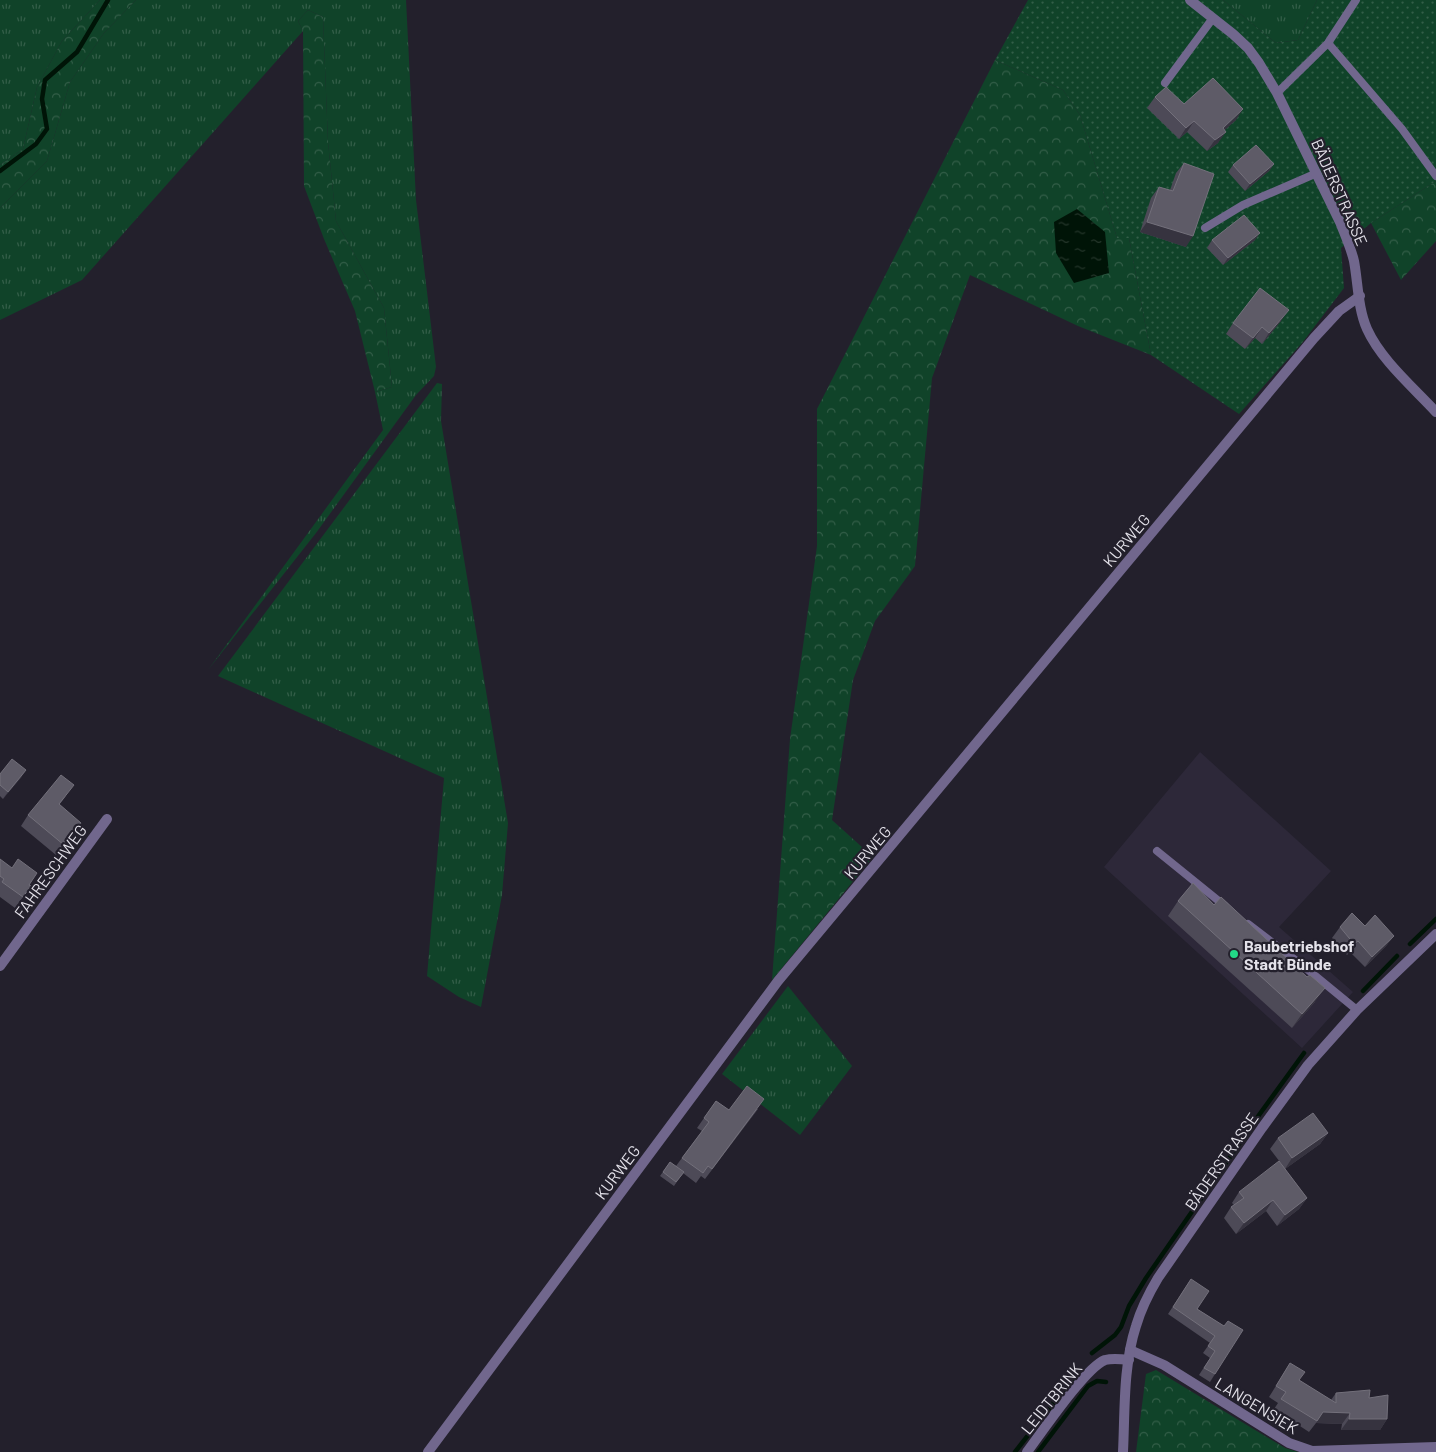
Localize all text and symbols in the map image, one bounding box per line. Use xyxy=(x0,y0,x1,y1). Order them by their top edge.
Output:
street label: BÄDERSTRASSE xyxy=(1308,136,1372,248)
street label: KURWEG xyxy=(1098,510,1154,570)
street label: FAHRESCHWEG xyxy=(10,821,90,921)
street label: KURWEG xyxy=(839,822,895,882)
place label: Baubetriebshof Stadt Bünde xyxy=(1244,936,1354,973)
marker: Baubetriebshof Stadt Bünde xyxy=(1228,948,1240,960)
street label: BÄDERSTRASSE xyxy=(1180,1109,1262,1213)
street label: KURWEG xyxy=(590,1141,644,1203)
street label: LEIDTBRINK xyxy=(1016,1358,1086,1438)
street label: LANGENSIEK xyxy=(1212,1373,1302,1437)

